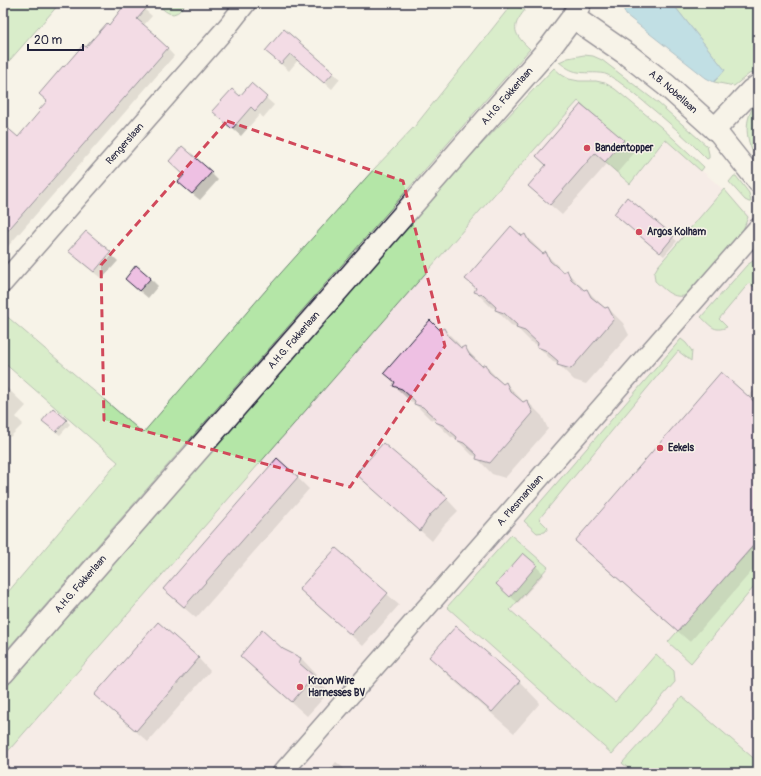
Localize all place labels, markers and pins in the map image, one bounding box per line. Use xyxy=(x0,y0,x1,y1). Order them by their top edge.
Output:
place label: Bandentopper xyxy=(595,142,654,154)
marker: Bandentopper xyxy=(582,143,592,153)
place label: Argos Kolham xyxy=(647,226,706,238)
marker: Argos Kolham xyxy=(634,227,644,237)
place label: Eekels xyxy=(668,442,695,454)
marker: Eekels xyxy=(655,443,665,453)
place label: Kroon Wire Harnesses BV xyxy=(308,675,365,699)
marker: Kroon Wire Harnesses BV xyxy=(295,682,305,692)

